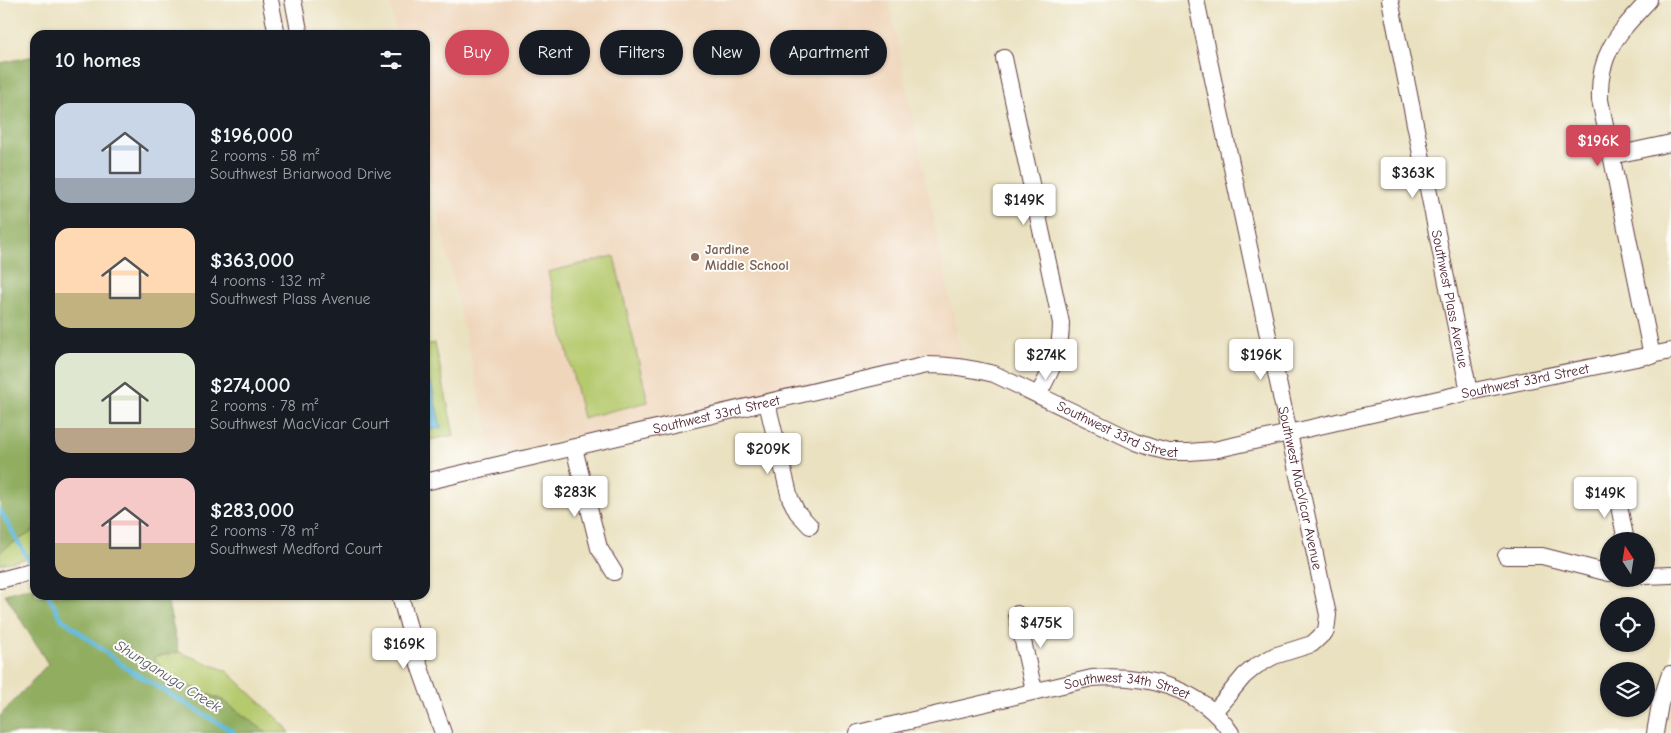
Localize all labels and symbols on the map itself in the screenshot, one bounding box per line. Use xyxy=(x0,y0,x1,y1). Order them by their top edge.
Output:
pin: $196K xyxy=(1563,124,1633,167)
pin: $363K xyxy=(1378,156,1448,199)
pin: $149K xyxy=(989,184,1059,226)
street label: Southwest Plass Avenue xyxy=(1428,228,1472,370)
place label: Jardine Middle School xyxy=(705,241,789,274)
marker: Jardine Middle School xyxy=(689,251,701,263)
pin: $274K xyxy=(1011,338,1081,381)
pin: $196K xyxy=(1226,338,1296,381)
street label: Southwest 33rd Street xyxy=(1460,360,1592,403)
street label: Southwest 33rd Street xyxy=(651,391,783,438)
street label: Southwest 33rd Street xyxy=(1054,397,1179,461)
street label: Southwest MacVicar Avenue xyxy=(1274,405,1326,571)
pin: $209K xyxy=(733,432,803,475)
pin: $283K xyxy=(540,476,610,518)
pin: $149K xyxy=(1570,476,1640,519)
north arrow xyxy=(1600,532,1655,588)
pin: $475K xyxy=(1006,606,1076,649)
pin: $169K xyxy=(369,628,439,670)
water label: Shunganuga Creek xyxy=(112,636,225,716)
street label: Southwest 34th Street xyxy=(1062,669,1194,704)

